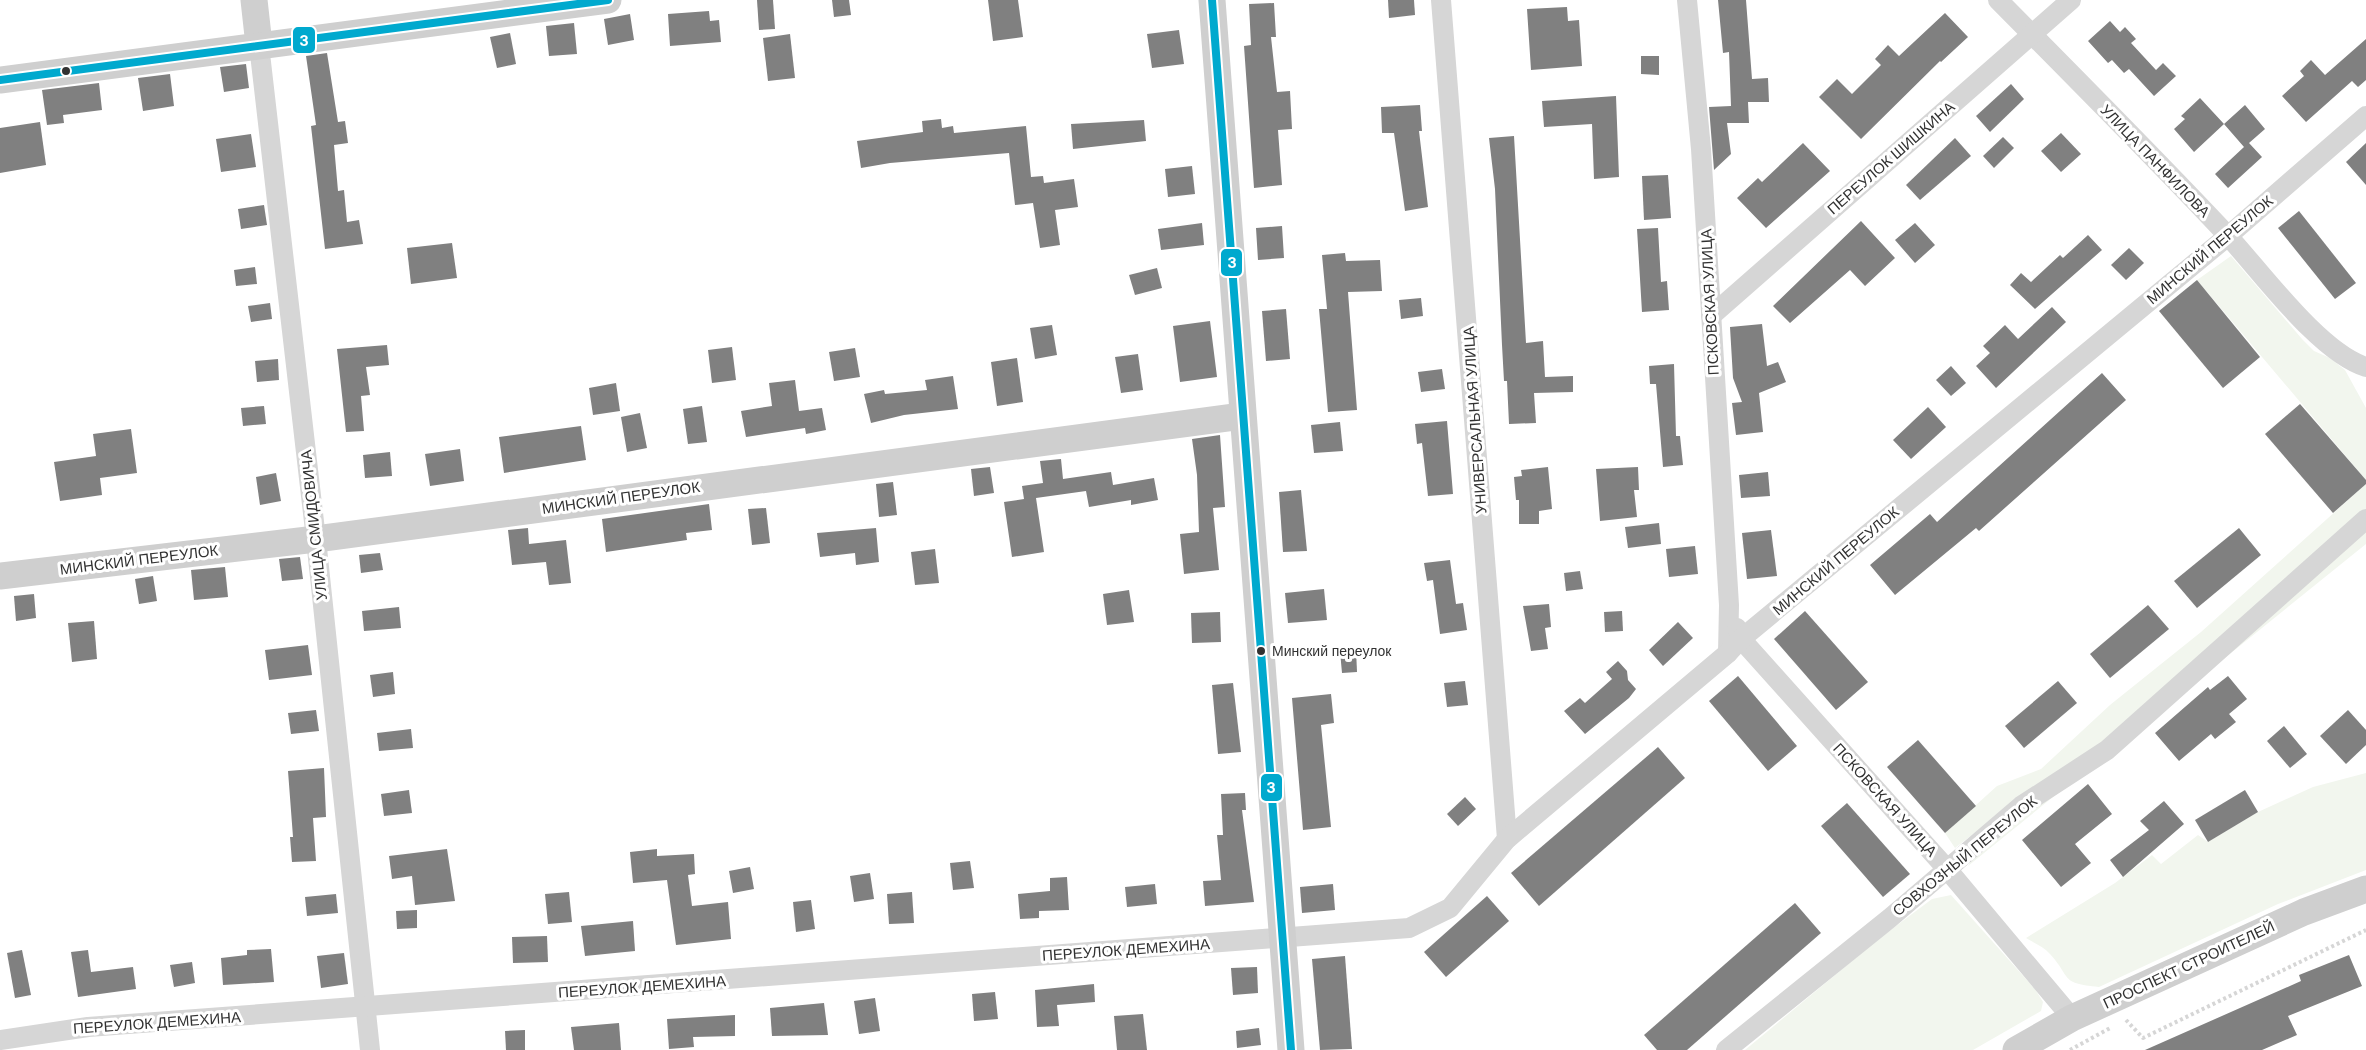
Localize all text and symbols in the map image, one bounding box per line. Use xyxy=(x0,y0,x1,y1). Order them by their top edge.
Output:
line badge: 3 xyxy=(292,26,316,54)
text: 3 xyxy=(299,30,309,51)
unlabelled marker xyxy=(60,65,72,77)
street label: ПЕРЕУЛОК ШИШКИНА xyxy=(1823,97,1959,219)
street label: УЛИЦА ПАНФИЛОВА xyxy=(2096,100,2214,222)
street label: МИНСКИЙ ПЕРЕУЛОК xyxy=(2143,191,2278,309)
street label: ПСКОВСКАЯ УЛИЦА xyxy=(1696,228,1724,376)
line badge: 3 xyxy=(1220,248,1243,277)
text: 3 xyxy=(1227,252,1237,273)
street label: УНИВЕРСАЛЬНАЯ УЛИЦА xyxy=(1458,326,1492,514)
street label: УЛИЦА СМИДОВИЧА xyxy=(296,449,332,601)
street label: МИНСКИЙ ПЕРЕУЛОК xyxy=(541,477,702,519)
street label: МИНСКИЙ ПЕРЕУЛОК xyxy=(1769,502,1904,620)
street label: МИНСКИЙ ПЕРЕУЛОК xyxy=(59,540,220,580)
place label: Минский переулок xyxy=(1272,642,1392,660)
marker: Минский переулок xyxy=(1255,645,1267,657)
street label: ПСКОВСКАЯ УЛИЦА xyxy=(1829,739,1941,861)
line badge: 3 xyxy=(1260,773,1283,802)
text: 3 xyxy=(1266,777,1276,798)
street label: СОВХОЗНЫЙ ПЕРЕУЛОК xyxy=(1888,791,2042,921)
street label: ПРОСПЕКТ СТРОИТЕЛЕЙ xyxy=(2100,916,2278,1014)
street label: ПЕРЕУЛОК ДЕМЕХИНА xyxy=(1041,934,1211,966)
street label: ПЕРЕУЛОК ДЕМЕХИНА xyxy=(557,971,727,1003)
street label: ПЕРЕУЛОК ДЕМЕХИНА xyxy=(72,1007,242,1039)

